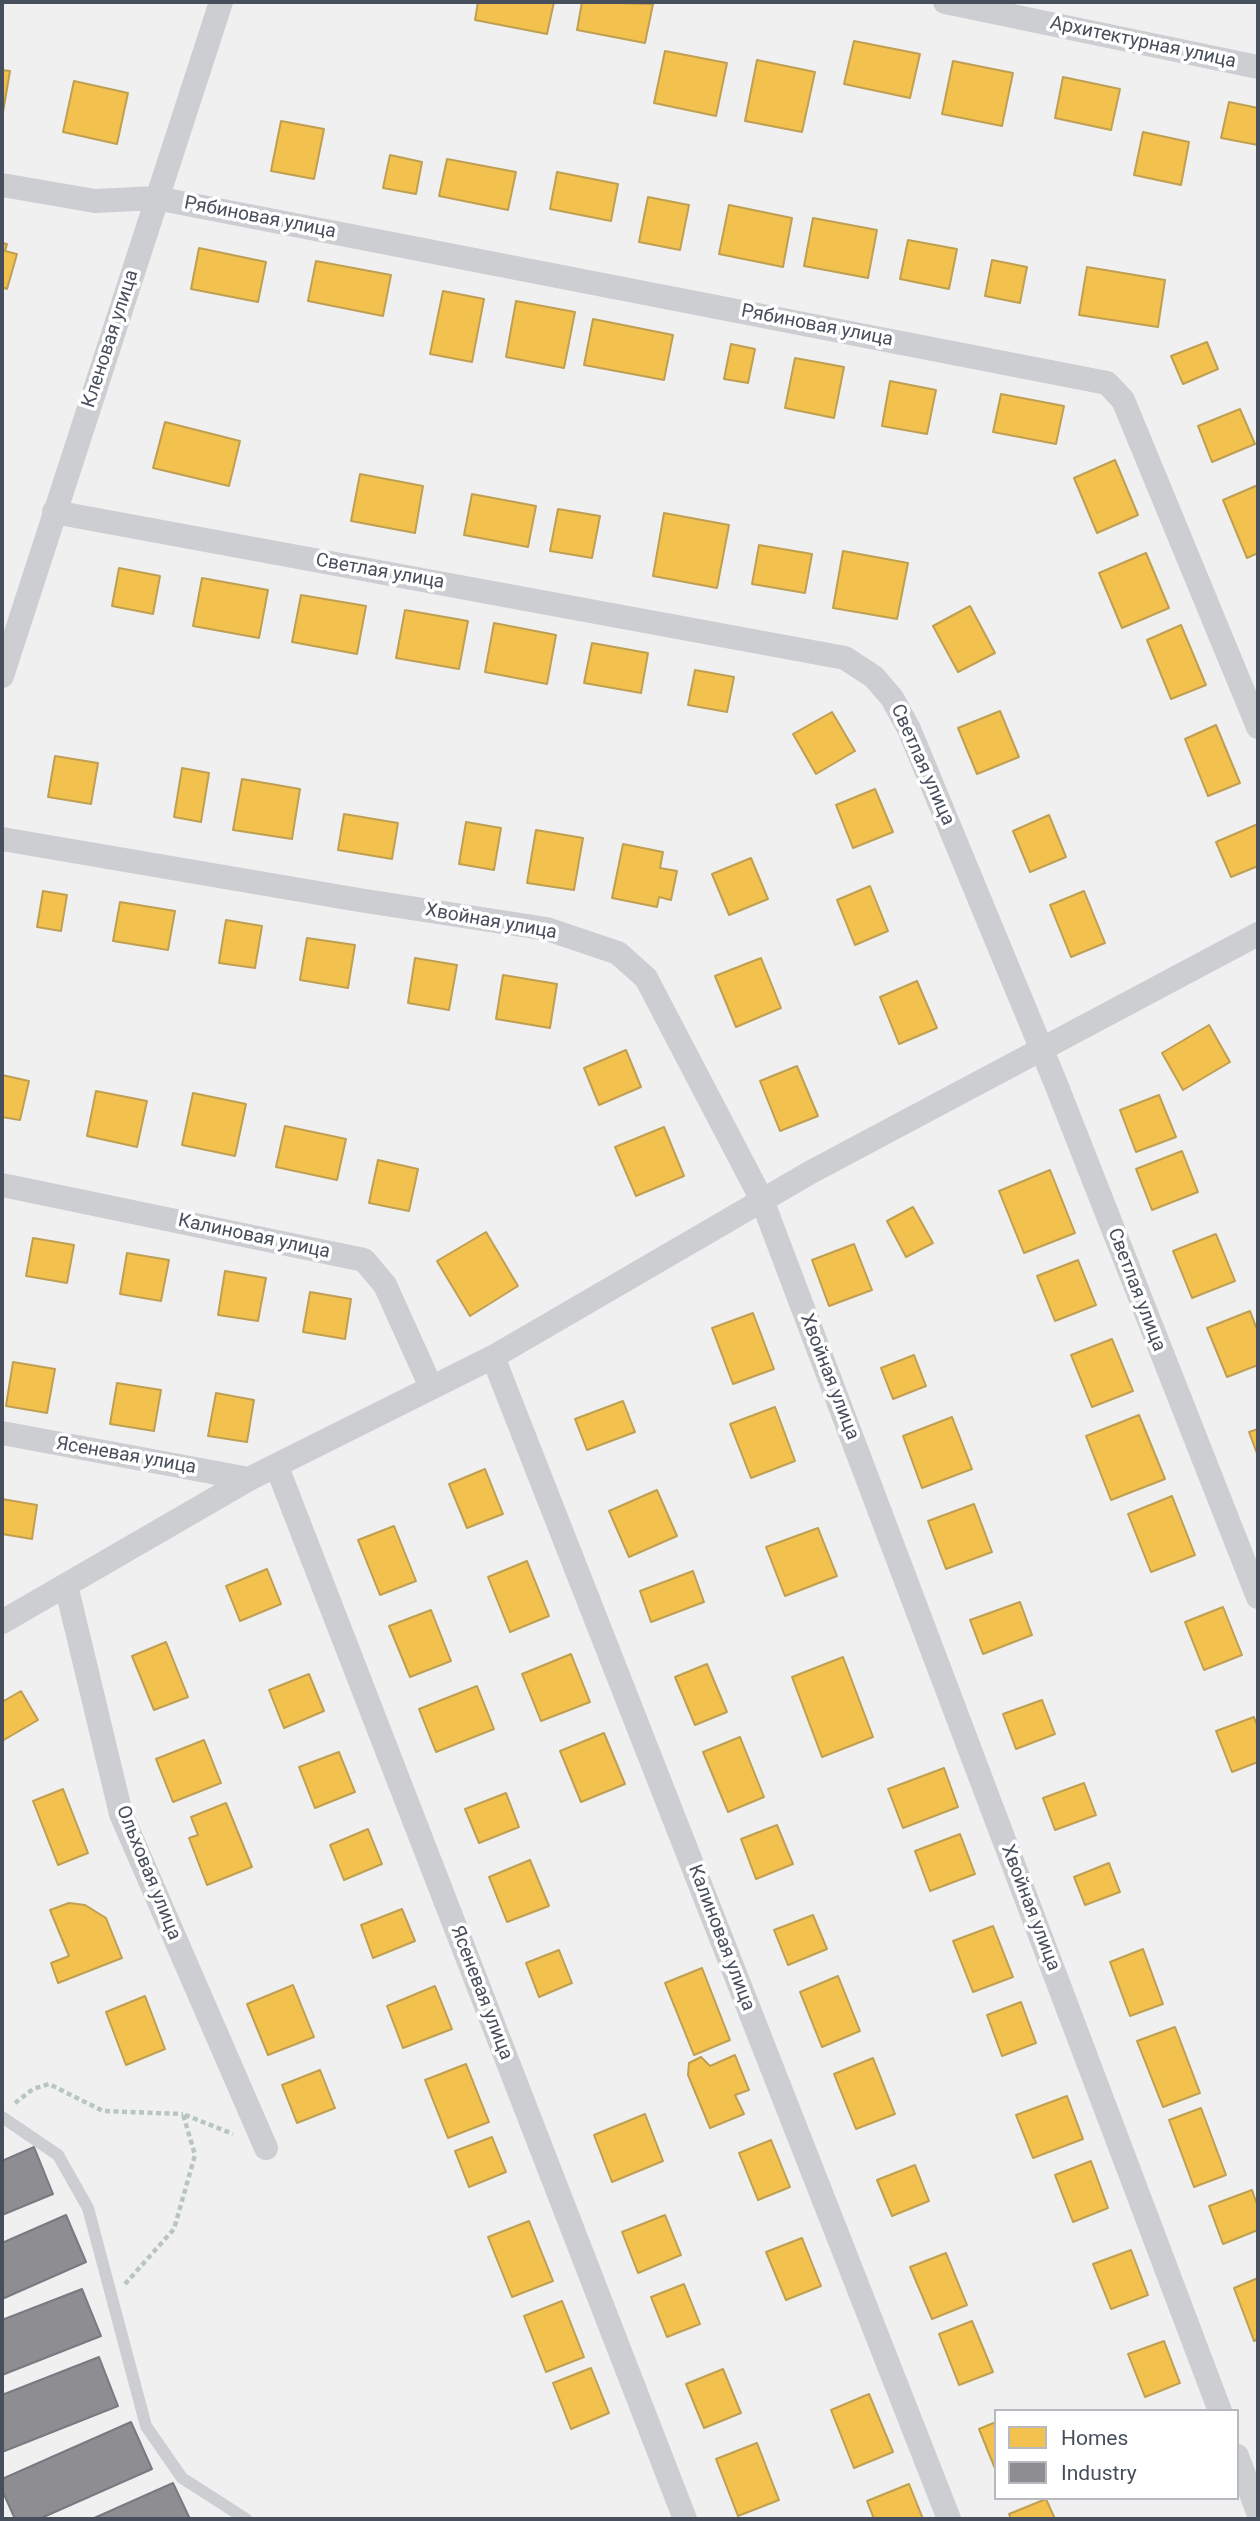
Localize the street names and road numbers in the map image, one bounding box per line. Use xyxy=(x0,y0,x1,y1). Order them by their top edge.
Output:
street label: Архитектурная улица xyxy=(1048,12,1238,74)
street label: Рябиновая улица xyxy=(182,192,338,244)
street label: Кленовая улица xyxy=(78,267,144,411)
street label: Рябиновая улица xyxy=(739,300,895,352)
street label: Светлая улица xyxy=(314,549,446,595)
street label: Светлая улица xyxy=(885,701,959,829)
street label: Хвойная улица xyxy=(423,899,559,945)
street label: Калиновая улица xyxy=(176,1210,332,1264)
street label: Светлая улица xyxy=(1102,1225,1170,1355)
street label: Хвойная улица xyxy=(794,1311,864,1443)
street label: Ясеневая улица xyxy=(54,1432,198,1480)
street label: Ольховая улица xyxy=(111,1803,185,1943)
street label: Хвойная улица xyxy=(995,1842,1065,1974)
street label: Калиновая улица xyxy=(683,1862,759,2014)
street label: Ясеневая улица xyxy=(445,1923,517,2063)

